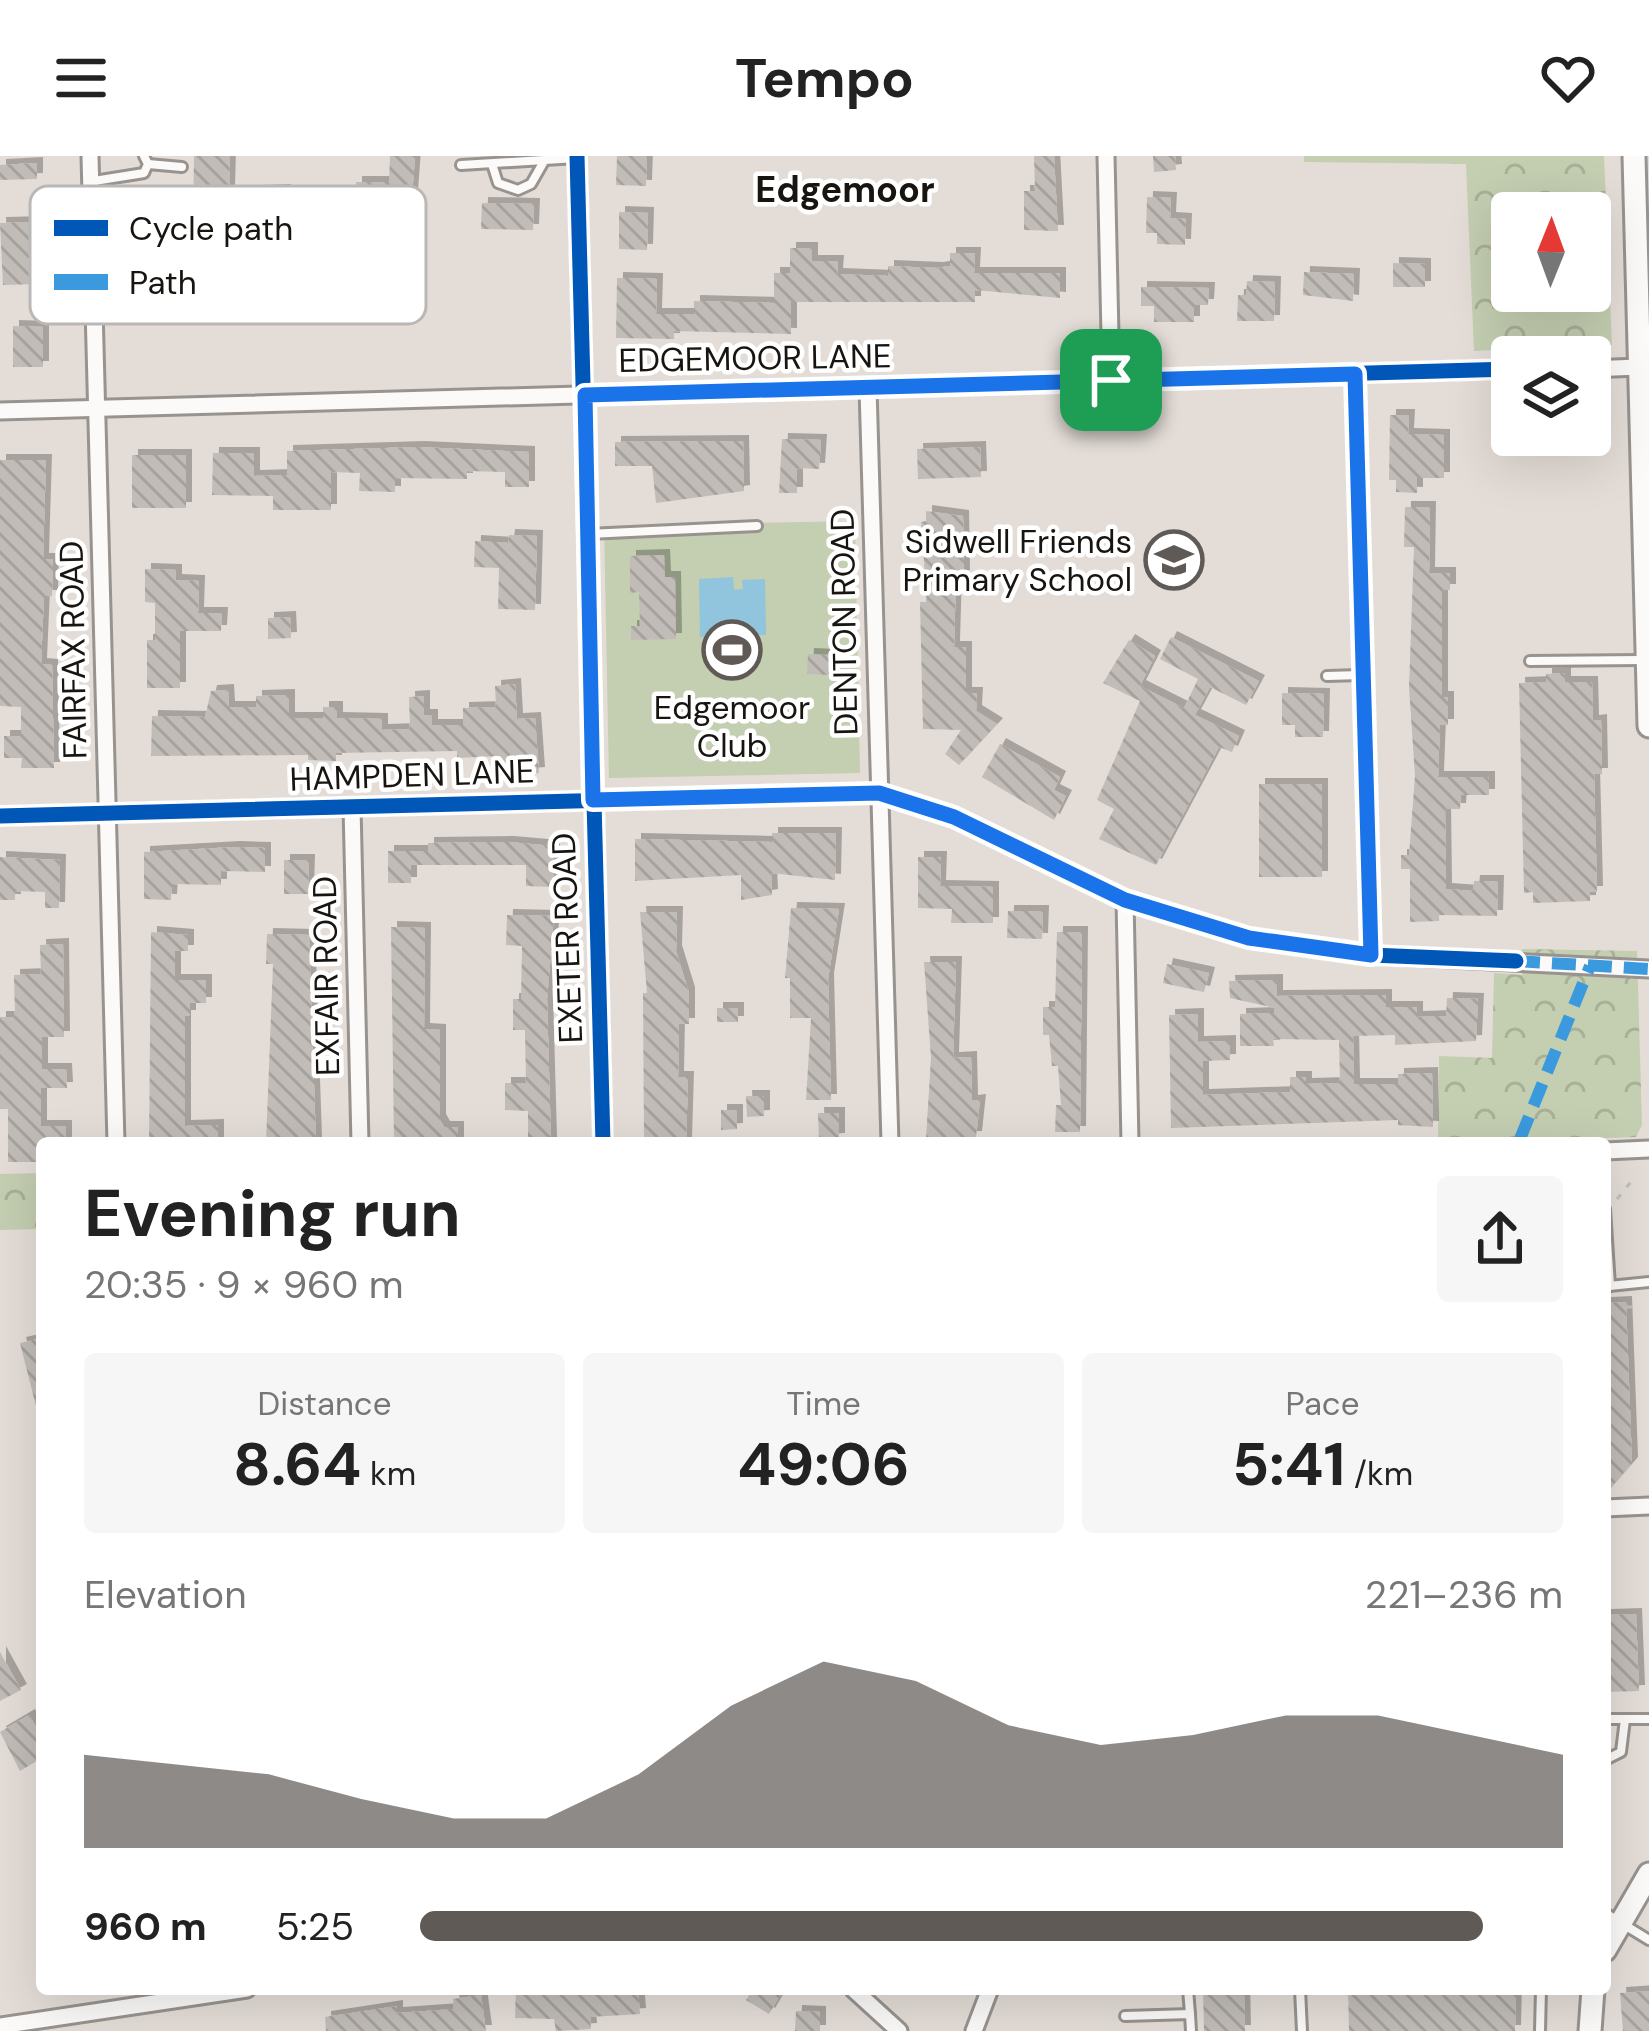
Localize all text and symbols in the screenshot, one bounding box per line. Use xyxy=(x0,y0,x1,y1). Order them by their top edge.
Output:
text: Tempo xyxy=(735,43,914,114)
icon: menu xyxy=(48,45,114,111)
icon: heart xyxy=(1535,45,1601,111)
district label: Edgemoor xyxy=(755,166,935,213)
legend xyxy=(30,186,426,324)
north arrow xyxy=(1491,192,1611,312)
map controls xyxy=(1491,192,1611,456)
text: Cycle path xyxy=(129,207,293,250)
text: Path xyxy=(129,261,197,304)
pin xyxy=(1060,329,1162,431)
street label: EDGEMOOR LANE xyxy=(618,334,892,382)
button: layers xyxy=(1491,336,1611,456)
icon: arrive xyxy=(1078,347,1144,413)
street label: DENTON ROAD xyxy=(821,508,867,736)
place label: Sidwell Friends Primary School xyxy=(903,520,1132,601)
school or university icon: Sidwell Friends Primary School xyxy=(1143,529,1205,591)
street label: FAIRFAX ROAD xyxy=(50,540,96,760)
sports icon: Edgemoor Club xyxy=(701,619,763,681)
place label: Edgemoor Club xyxy=(654,686,810,767)
street label: HAMPDEN LANE xyxy=(289,749,535,801)
street label: EXETER ROAD xyxy=(542,832,592,1044)
street label: EXFAIR ROAD xyxy=(303,876,349,1076)
text: Evening run xyxy=(84,1171,461,1256)
button: share xyxy=(1437,1176,1563,1302)
text: 20:35 · 9 × 960 m xyxy=(84,1259,403,1310)
text: Distance xyxy=(258,1382,391,1425)
text: Time xyxy=(786,1382,861,1425)
text: Pace xyxy=(1286,1382,1359,1425)
text: 8.64 xyxy=(233,1425,361,1504)
text: 49:06 xyxy=(737,1425,910,1504)
text: 5:41 xyxy=(1232,1425,1345,1504)
text: km xyxy=(361,1452,416,1495)
text: /km xyxy=(1345,1452,1413,1495)
text: Elevation xyxy=(84,1569,247,1620)
text: 221–236 m xyxy=(1365,1569,1563,1620)
text: 960 m xyxy=(84,1901,207,1952)
text: 5:25 xyxy=(276,1901,354,1952)

